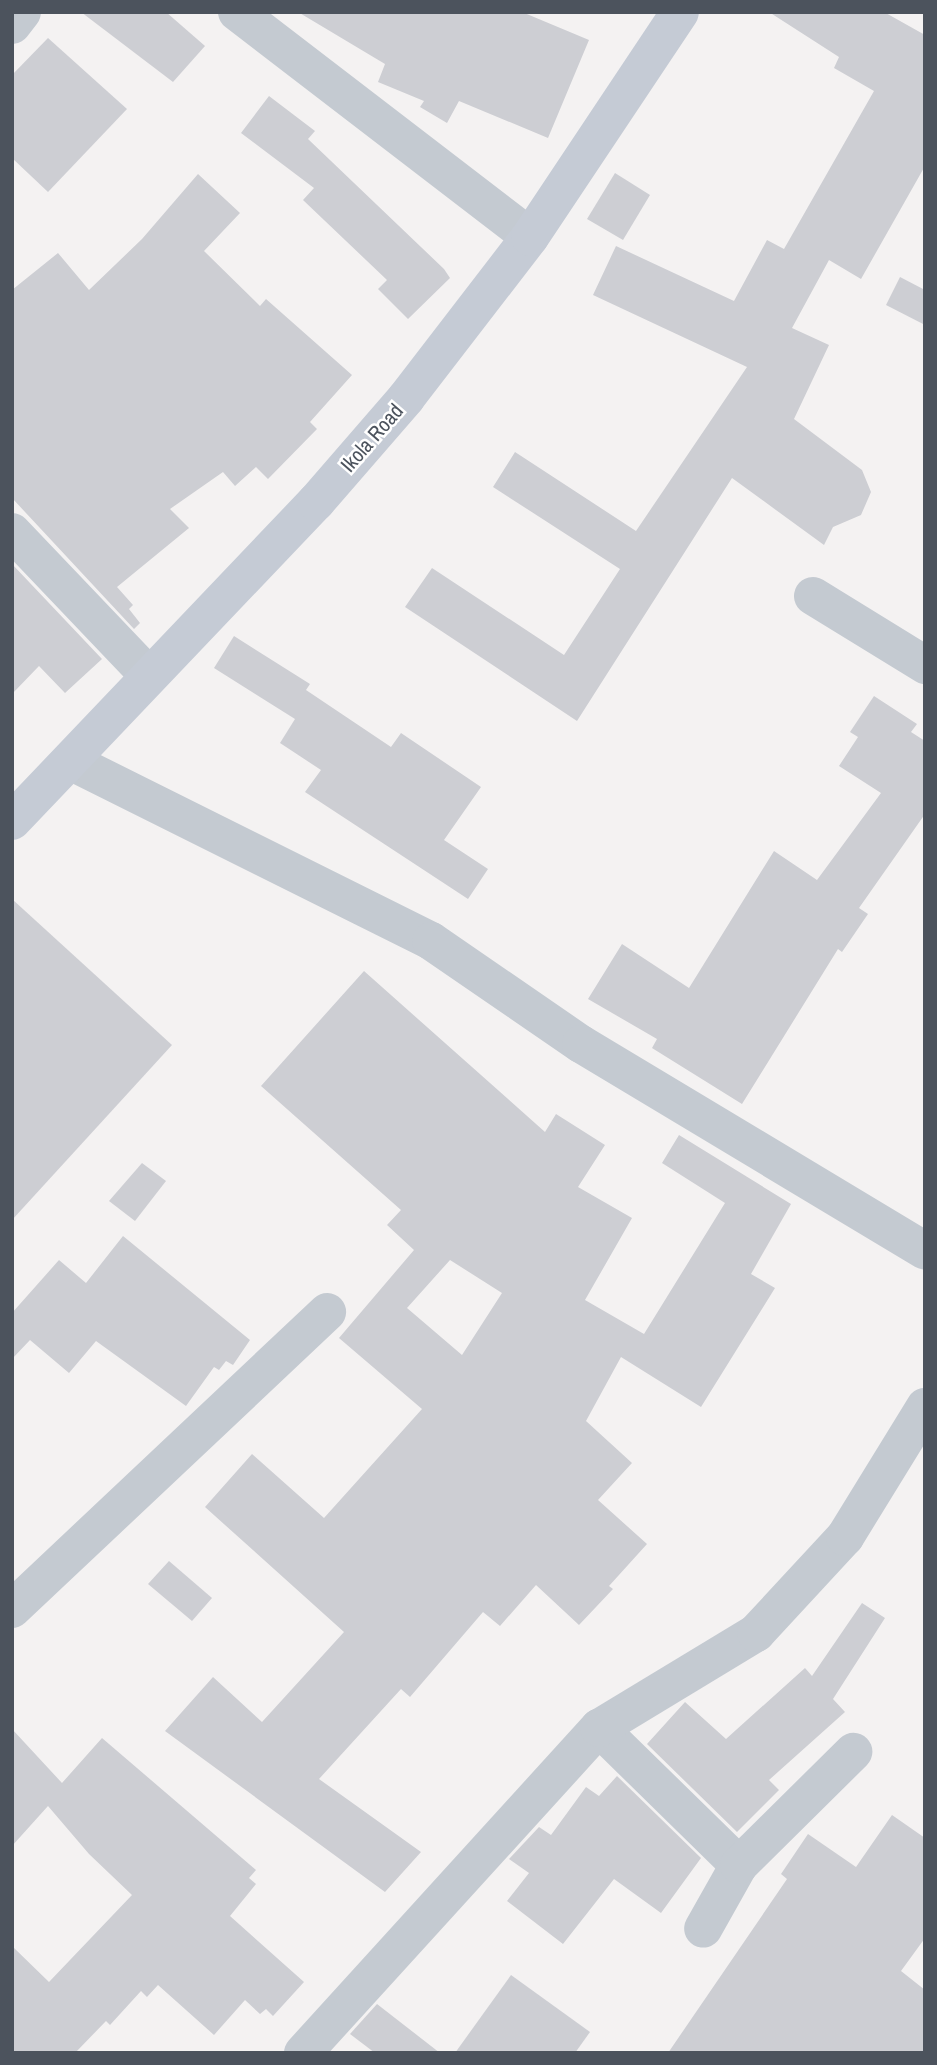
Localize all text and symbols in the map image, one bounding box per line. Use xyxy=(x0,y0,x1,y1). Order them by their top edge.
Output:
street label: Ikola Road xyxy=(335,399,409,477)

